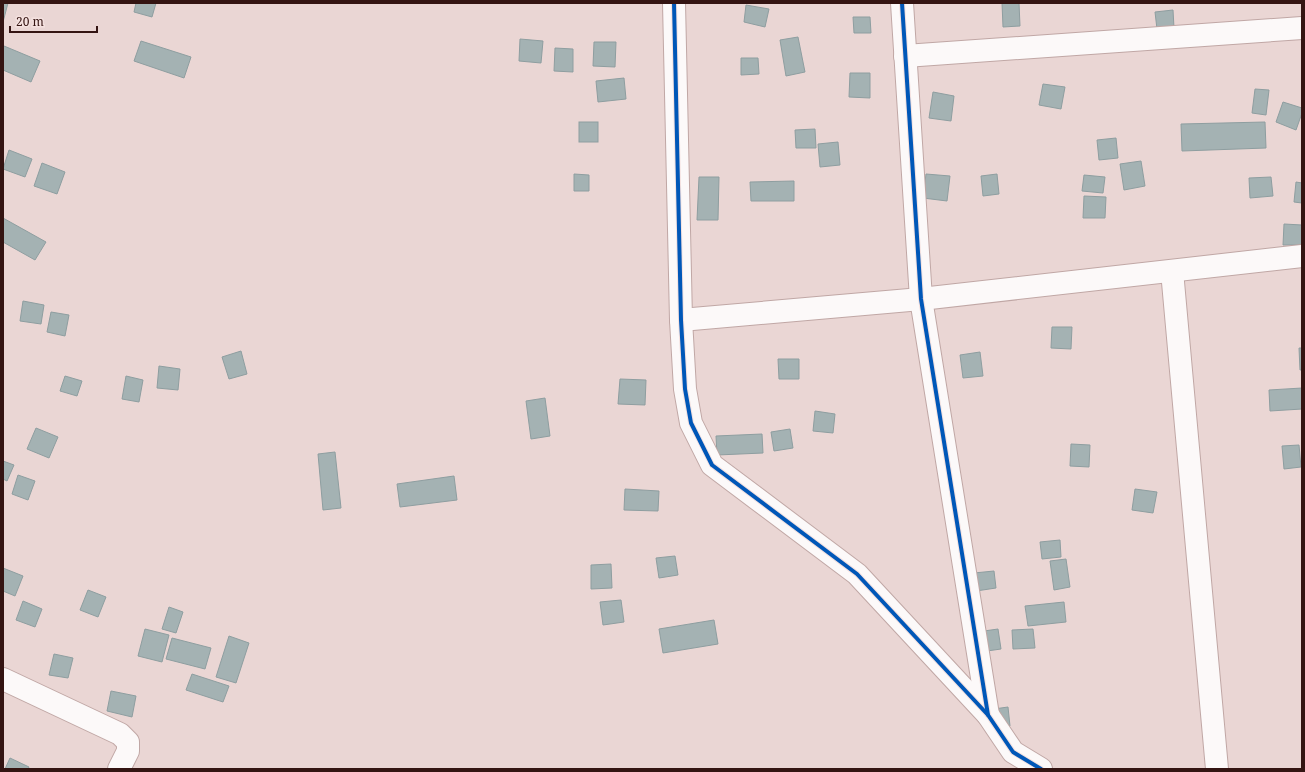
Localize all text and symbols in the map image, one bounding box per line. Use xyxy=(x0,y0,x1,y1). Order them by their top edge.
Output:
scale bar xyxy=(10,8,97,34)
text: 20 m xyxy=(16,13,44,30)

